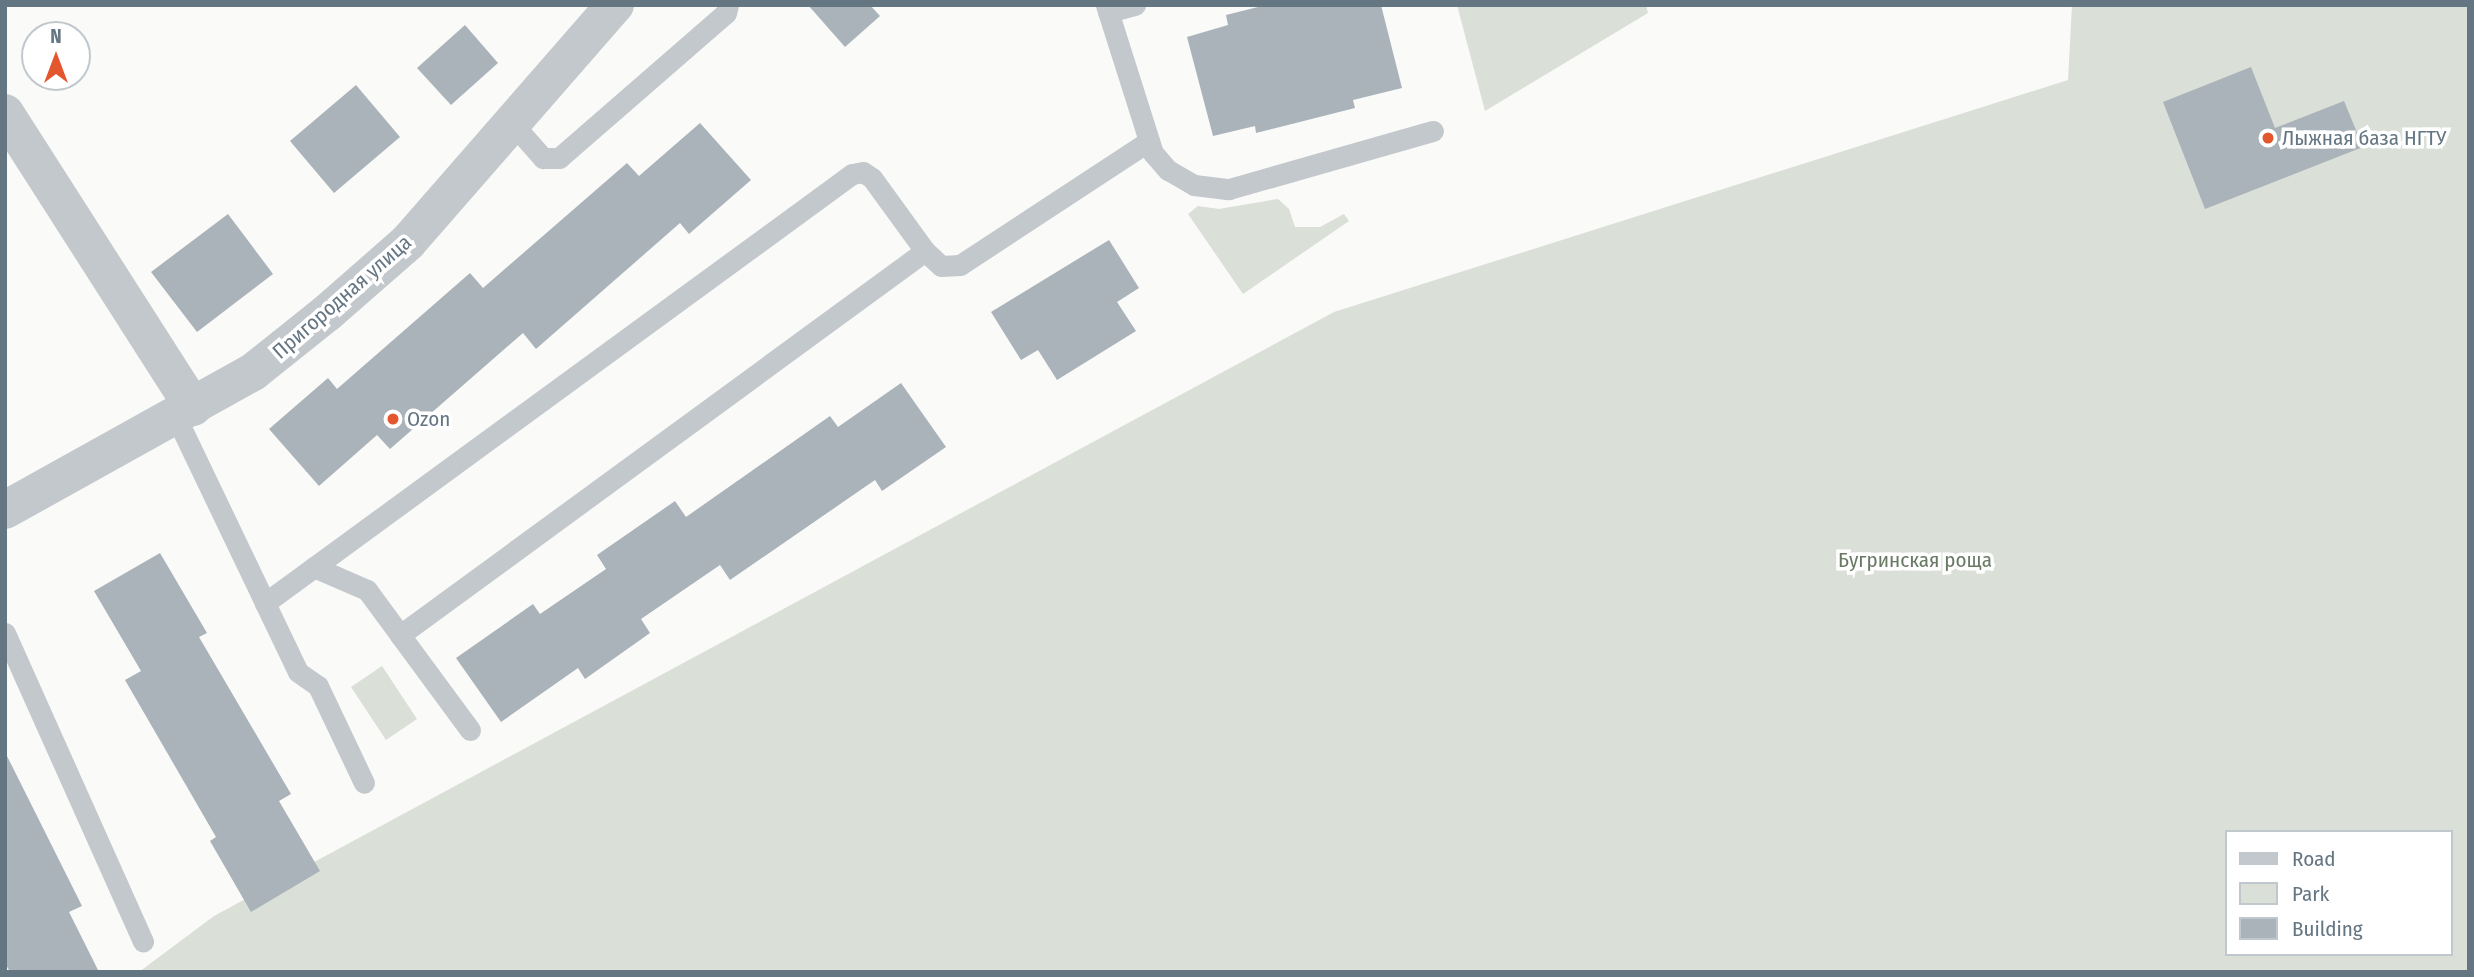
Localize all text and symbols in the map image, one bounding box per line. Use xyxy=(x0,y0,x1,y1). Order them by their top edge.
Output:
north arrow xyxy=(21,21,91,91)
text: N xyxy=(50,25,62,48)
place label: Лыжная база НГТУ xyxy=(2282,125,2446,151)
marker: Лыжная база НГТУ xyxy=(2260,130,2276,146)
street label: Пригородная улица xyxy=(267,230,417,364)
place label: Ozon xyxy=(407,406,450,432)
marker: Ozon xyxy=(385,411,401,427)
park label: Бугринская роща xyxy=(1838,547,1992,573)
legend xyxy=(2226,830,2453,956)
text: Road xyxy=(2292,846,2336,872)
text: Park xyxy=(2292,881,2329,907)
text: Building xyxy=(2292,916,2363,942)

